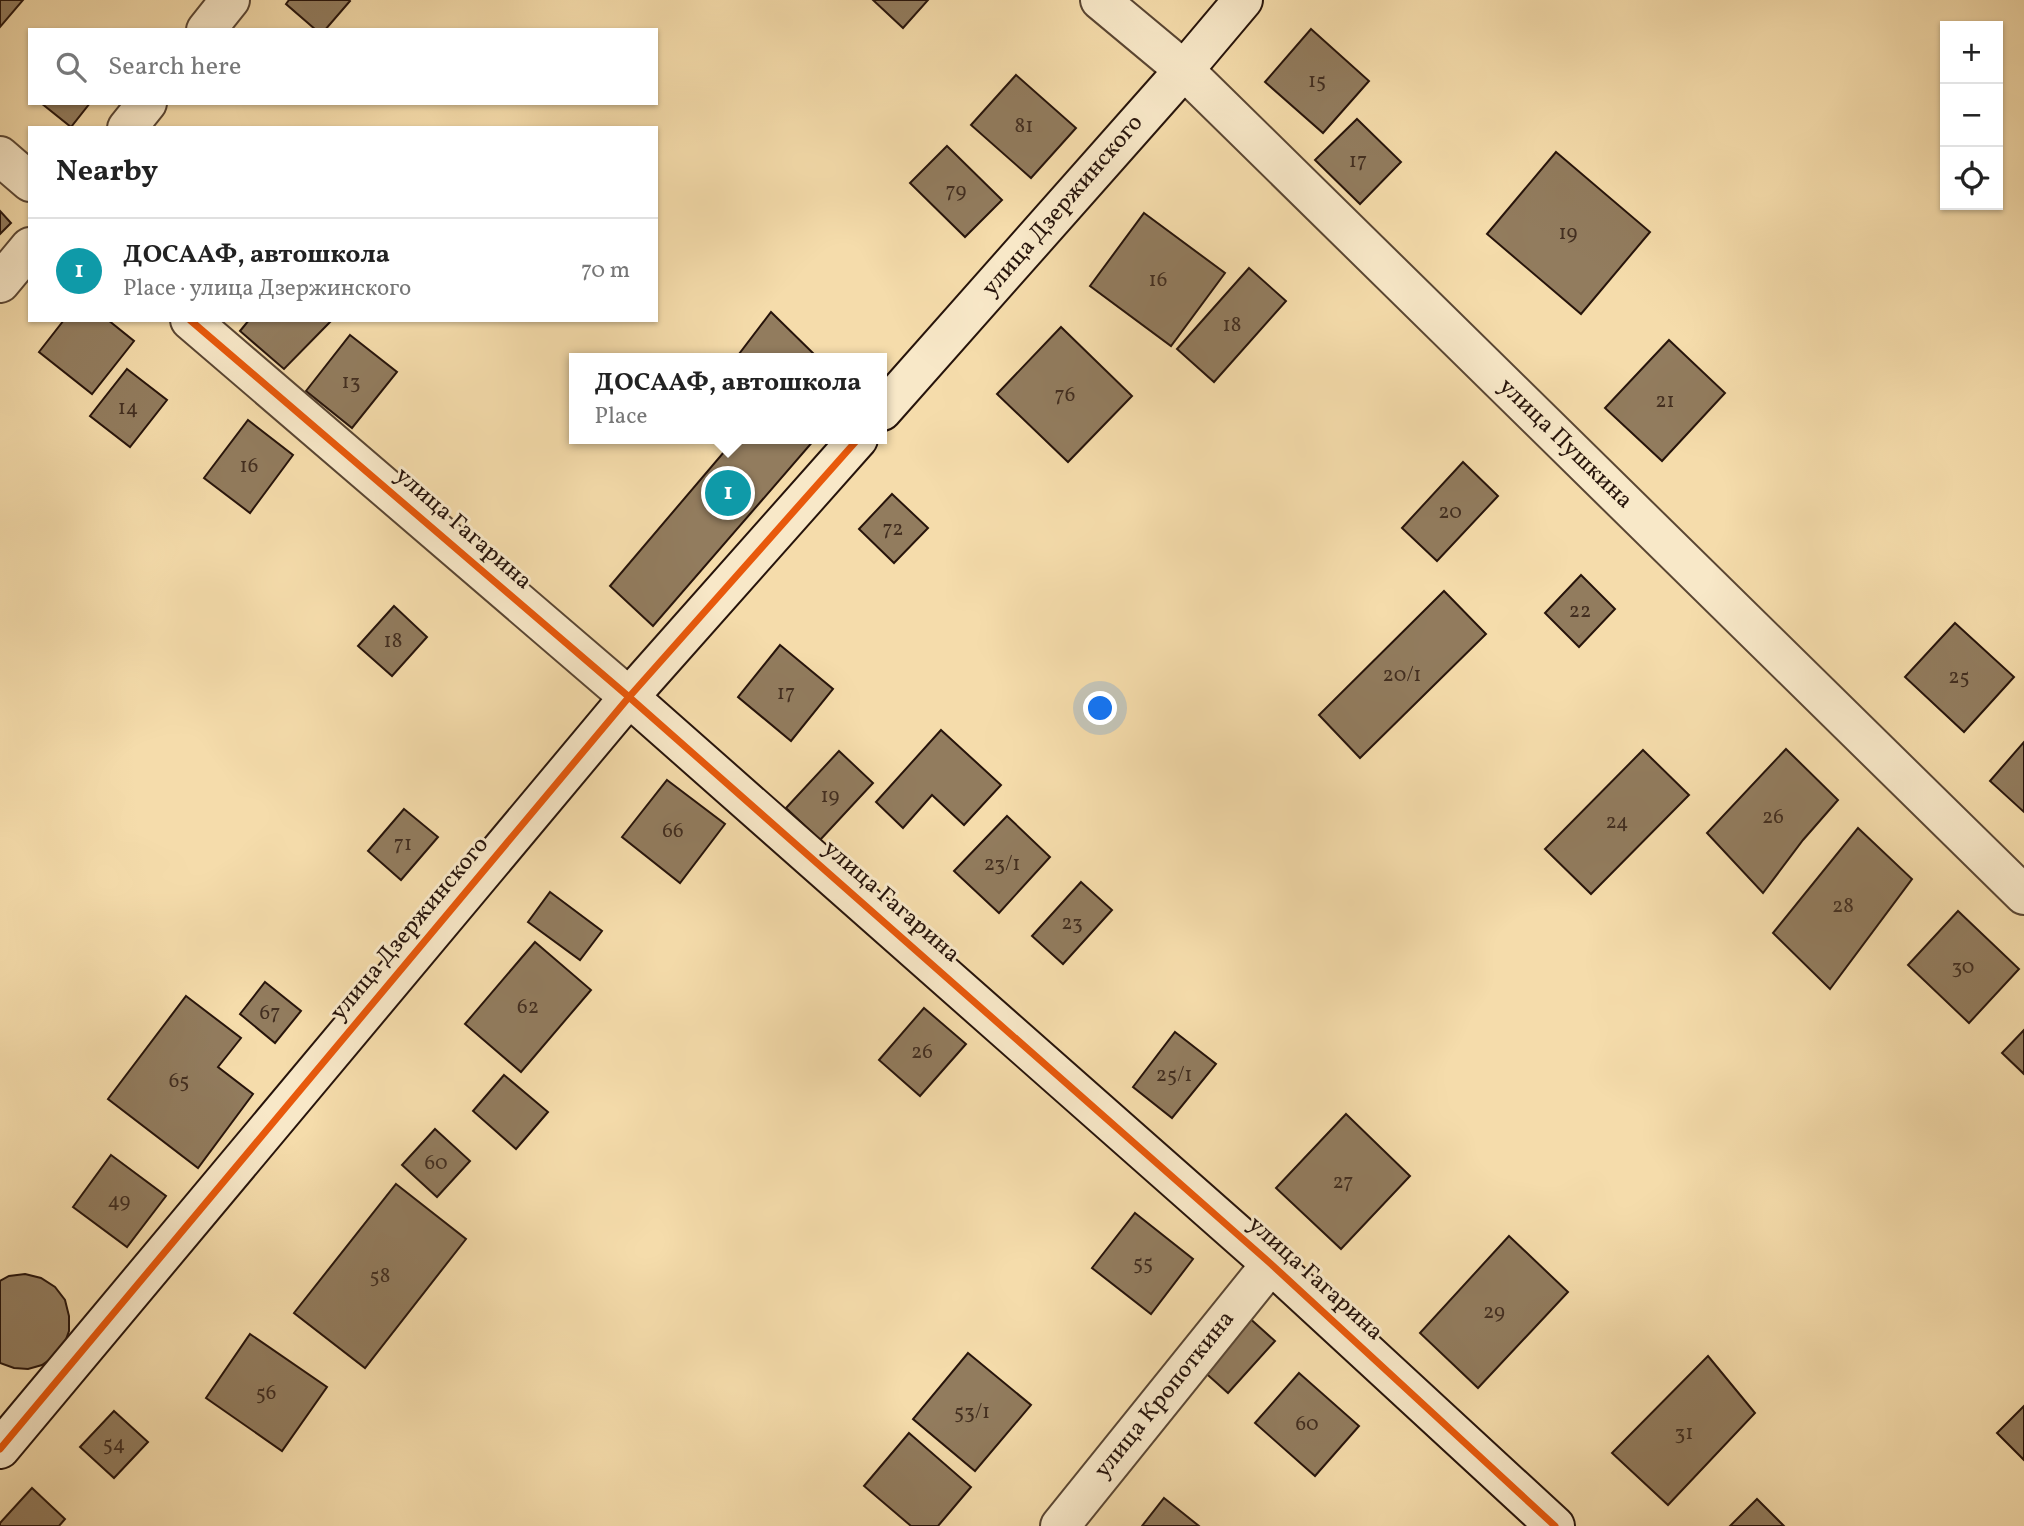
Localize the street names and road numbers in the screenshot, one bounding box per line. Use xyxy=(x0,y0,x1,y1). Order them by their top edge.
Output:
street label: улица Дзержинского xyxy=(974,108,1152,304)
street label: улица Пушкина xyxy=(1490,371,1640,517)
street label: улица Гагарина xyxy=(387,460,539,598)
street label: улица Дзержинского xyxy=(323,829,497,1029)
street label: улица Гагарина xyxy=(815,833,967,971)
street label: улица Гагарина xyxy=(1240,1209,1390,1349)
street label: улица Кропоткина xyxy=(1087,1304,1243,1486)

